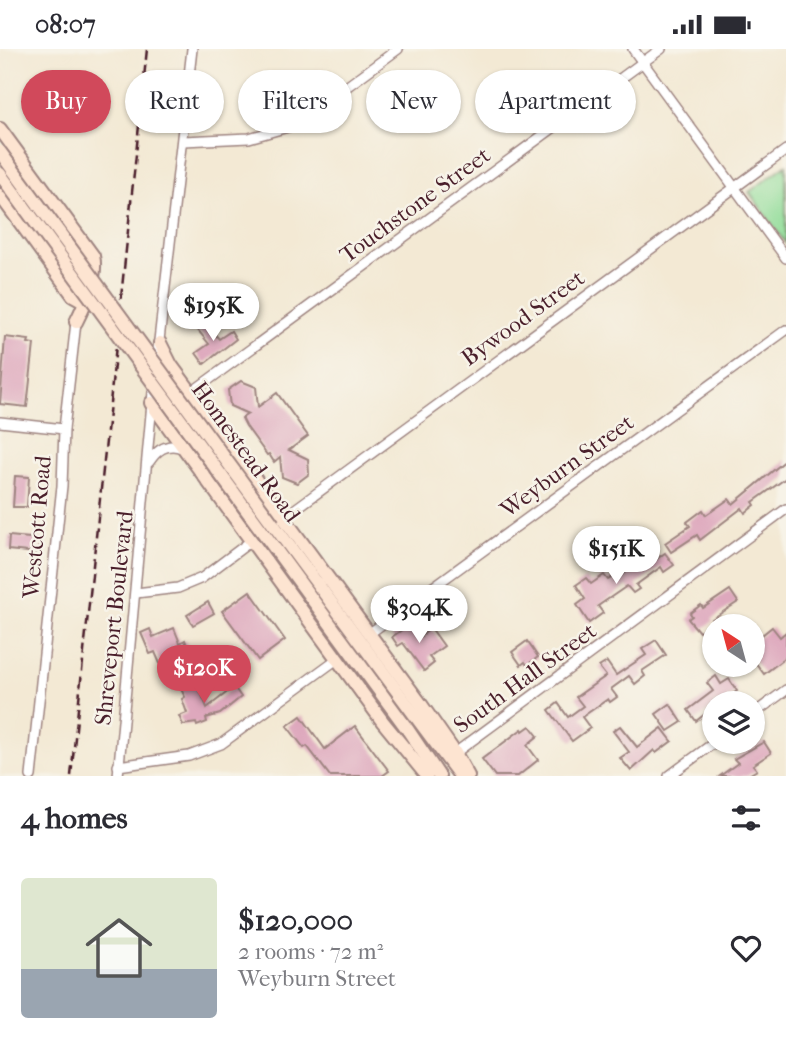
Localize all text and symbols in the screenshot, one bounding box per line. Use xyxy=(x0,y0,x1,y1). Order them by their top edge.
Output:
text: 08:07 xyxy=(35,9,96,40)
chip: Buy xyxy=(21,70,111,133)
chip: Rent xyxy=(125,70,224,133)
chip: Filters xyxy=(238,70,352,133)
chip: New xyxy=(366,70,461,133)
chip: Apartment xyxy=(475,70,636,133)
street label: Touchstone Street xyxy=(335,141,495,269)
street label: Bywood Street xyxy=(456,264,590,372)
pin: $195K xyxy=(164,283,262,343)
text: $195K xyxy=(183,292,243,319)
street label: Homestead Road xyxy=(186,376,306,528)
street label: Weyburn Street xyxy=(494,409,639,524)
street label: Westcott Road xyxy=(17,454,57,601)
street label: Shreveport Boulevard xyxy=(89,509,139,727)
pin: $151K xyxy=(567,526,665,586)
text: $151K xyxy=(588,535,644,562)
pin: $304K xyxy=(370,585,468,645)
text: $304K xyxy=(387,594,451,621)
north arrow xyxy=(702,614,765,677)
map controls xyxy=(702,614,765,754)
street label: South Hall Street xyxy=(448,617,602,739)
pin: $120K xyxy=(155,645,253,705)
text: $120K xyxy=(173,654,235,681)
button: layers xyxy=(702,691,765,754)
icon: filters xyxy=(727,799,765,837)
text: 4 homes xyxy=(21,801,128,836)
text: $120,000 xyxy=(238,903,353,938)
icon: home xyxy=(77,906,161,990)
icon: heart xyxy=(727,929,765,967)
text: 2 rooms · 72 m² xyxy=(238,938,383,965)
text: Weyburn Street xyxy=(238,965,396,992)

